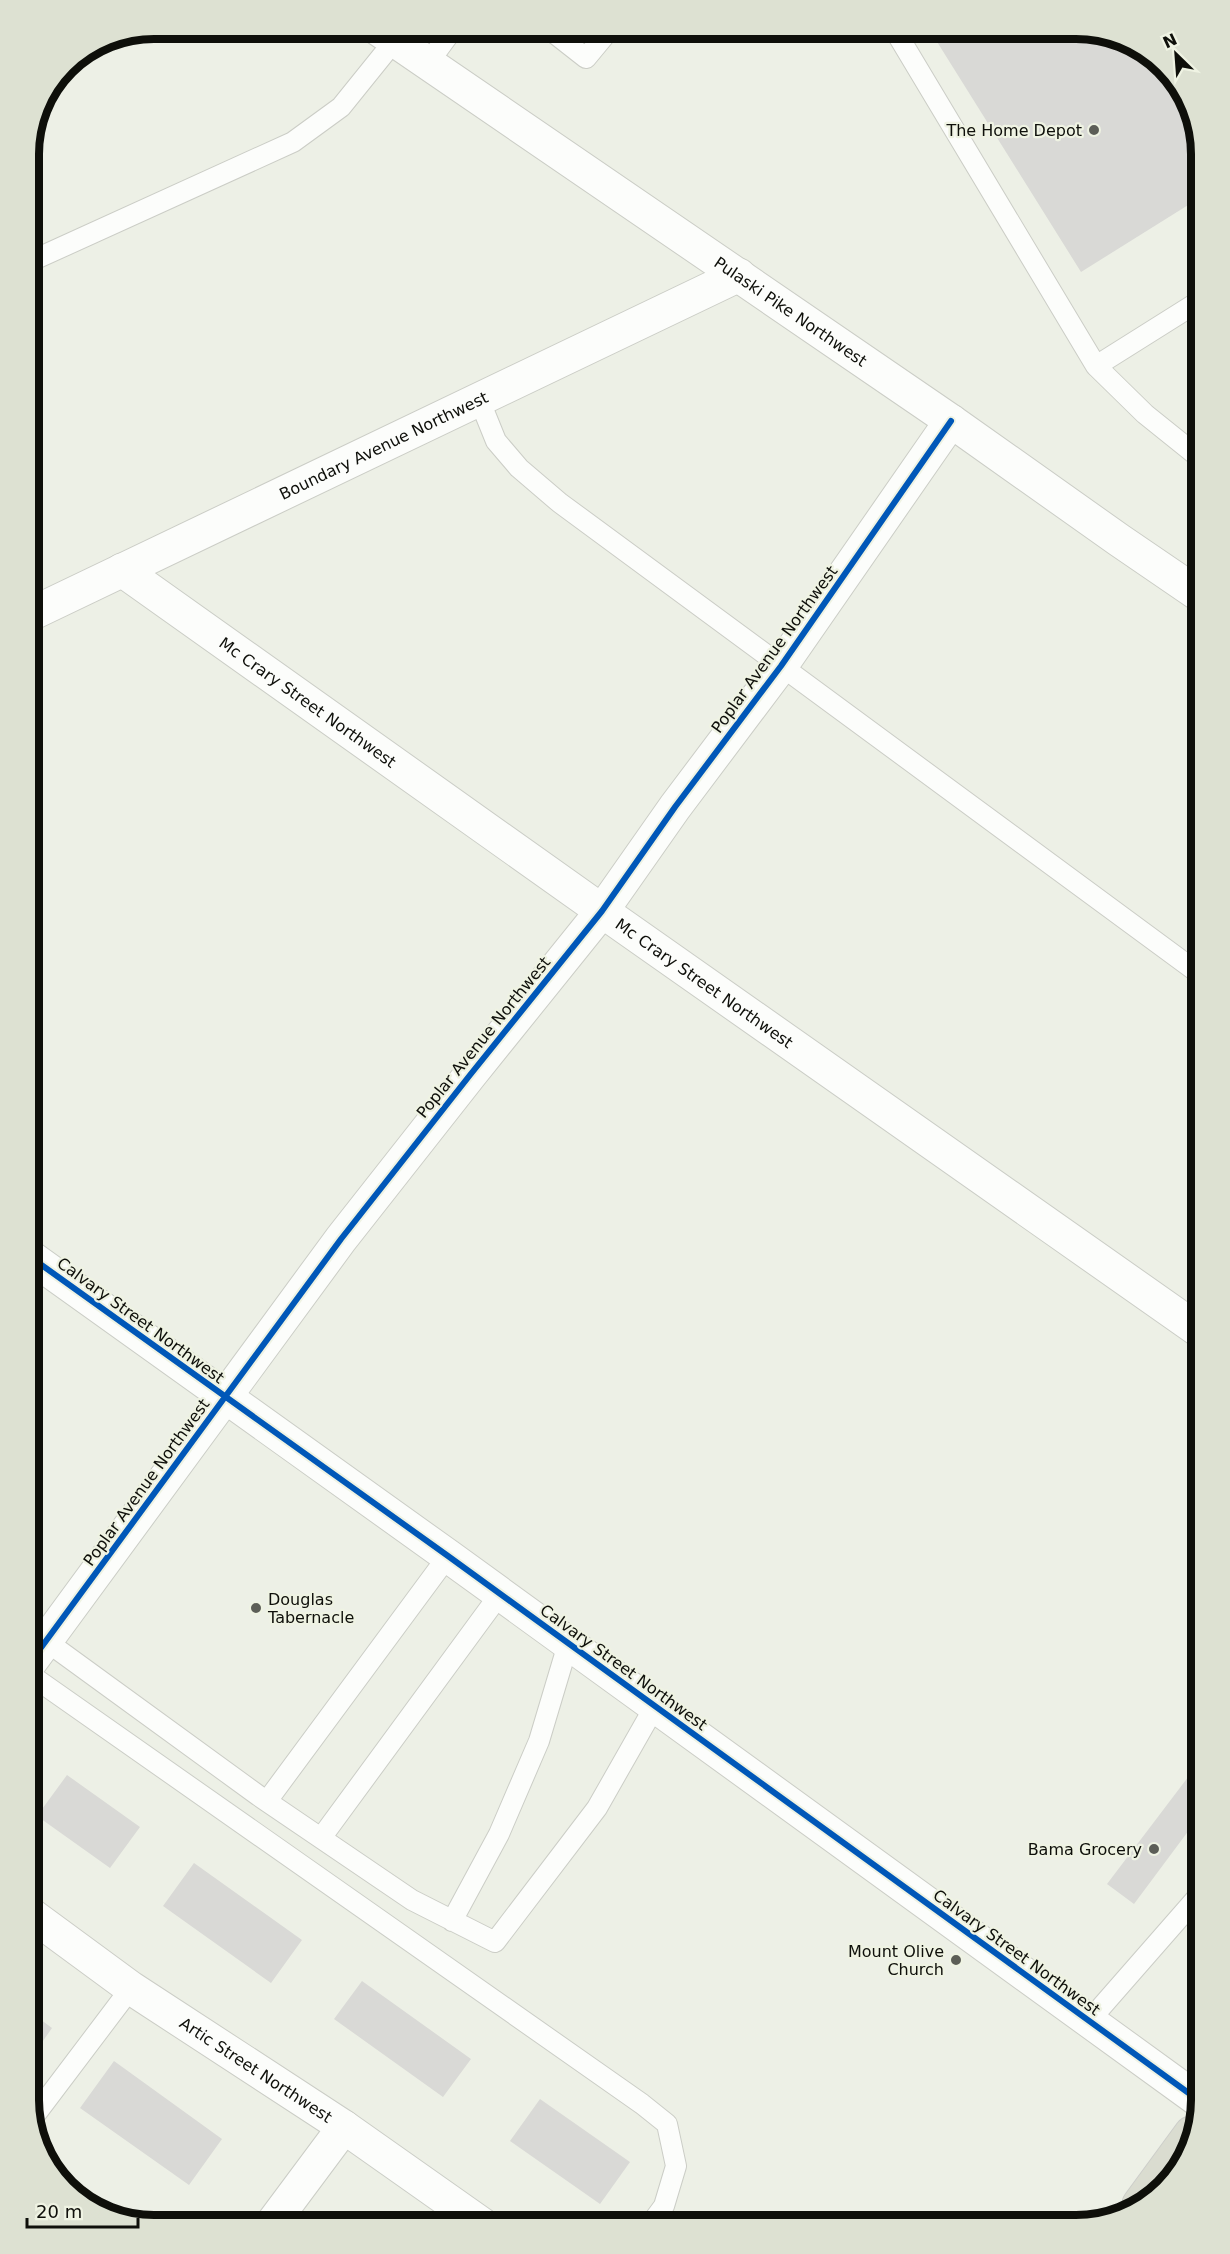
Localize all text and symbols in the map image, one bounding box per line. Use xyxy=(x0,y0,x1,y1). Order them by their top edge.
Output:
north arrow xyxy=(1146,24,1206,84)
text: N xyxy=(1160,29,1180,52)
place label: The Home Depot xyxy=(945,121,1082,140)
marker: The Home Depot xyxy=(1087,123,1101,137)
street label: Pulaski Pike Northwest xyxy=(710,253,870,371)
street label: Boundary Avenue Northwest xyxy=(276,388,491,504)
street label: Poplar Avenue Northwest xyxy=(707,562,841,736)
street label: Mc Crary Street Northwest xyxy=(215,633,400,772)
street label: Mc Crary Street Northwest xyxy=(612,915,797,1052)
street label: Poplar Avenue Northwest xyxy=(413,953,554,1122)
street label: Calvary Street Northwest xyxy=(53,1253,228,1387)
street label: Poplar Avenue Northwest xyxy=(79,1395,213,1569)
place label: Douglas Tabernacle xyxy=(267,1590,354,1627)
street label: Calvary Street Northwest xyxy=(536,1600,711,1734)
marker: Douglas Tabernacle xyxy=(249,1601,263,1615)
place label: Bama Grocery xyxy=(1028,1840,1142,1859)
marker: Bama Grocery xyxy=(1147,1842,1161,1856)
street label: Calvary Street Northwest xyxy=(929,1885,1104,2019)
place label: Mount Olive Church xyxy=(848,1942,944,1979)
marker: Mount Olive Church xyxy=(949,1953,963,1967)
street label: Artic Street Northwest xyxy=(176,2013,336,2127)
scale bar xyxy=(27,2191,138,2229)
text: 20 m xyxy=(36,2201,82,2222)

